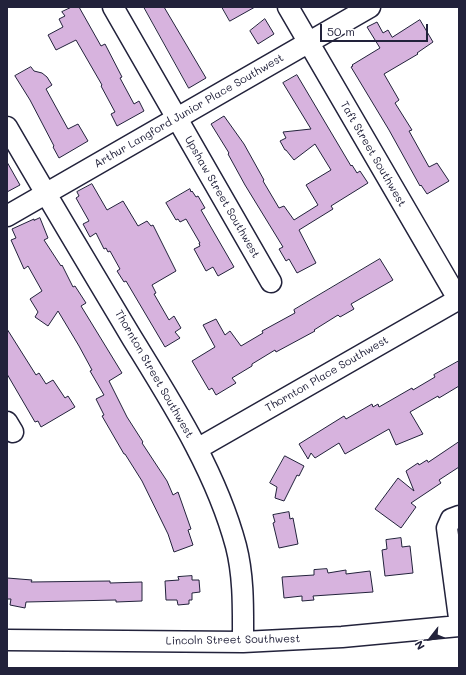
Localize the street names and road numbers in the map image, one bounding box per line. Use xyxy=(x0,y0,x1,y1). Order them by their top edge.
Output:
street label: Arthur Langford Junior Place Southwest xyxy=(92,51,286,171)
street label: Taft Street Southwest xyxy=(337,99,409,209)
street label: Upshaw Street Southwest xyxy=(182,134,262,260)
street label: Thornton Street Southwest xyxy=(112,308,196,440)
street label: Thornton Place Southwest xyxy=(263,333,391,415)
street label: Lincoln Street Southwest xyxy=(166,632,300,648)

